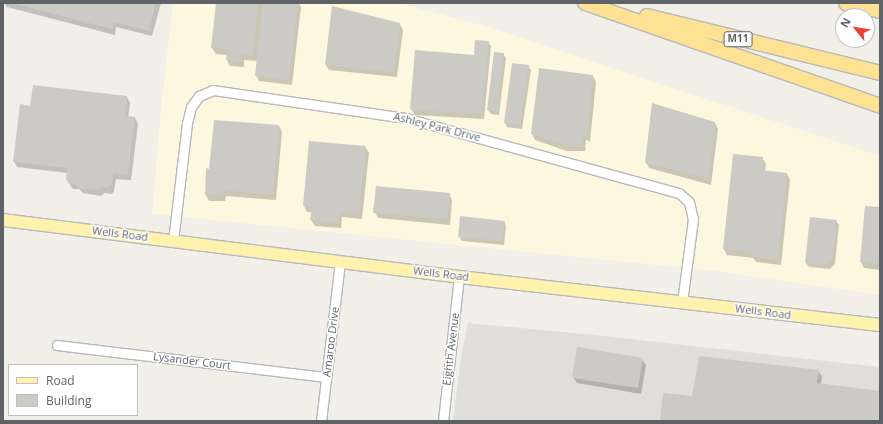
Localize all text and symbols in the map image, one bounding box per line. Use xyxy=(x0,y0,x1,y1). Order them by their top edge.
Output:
north arrow xyxy=(835,8,875,48)
text: N xyxy=(836,15,854,30)
road number: M11 xyxy=(723,31,753,47)
street label: Ashley Park Drive xyxy=(392,110,482,144)
street label: Wells Road xyxy=(91,224,149,244)
street label: Wells Road xyxy=(412,264,470,284)
street label: Wells Road xyxy=(734,302,792,322)
street label: Amaroo Drive xyxy=(320,306,342,378)
street label: Eighth Avenue xyxy=(440,312,462,386)
street label: Lysander Court xyxy=(152,350,232,372)
legend xyxy=(8,364,138,416)
text: Road xyxy=(46,372,75,389)
text: Building xyxy=(46,392,91,409)

